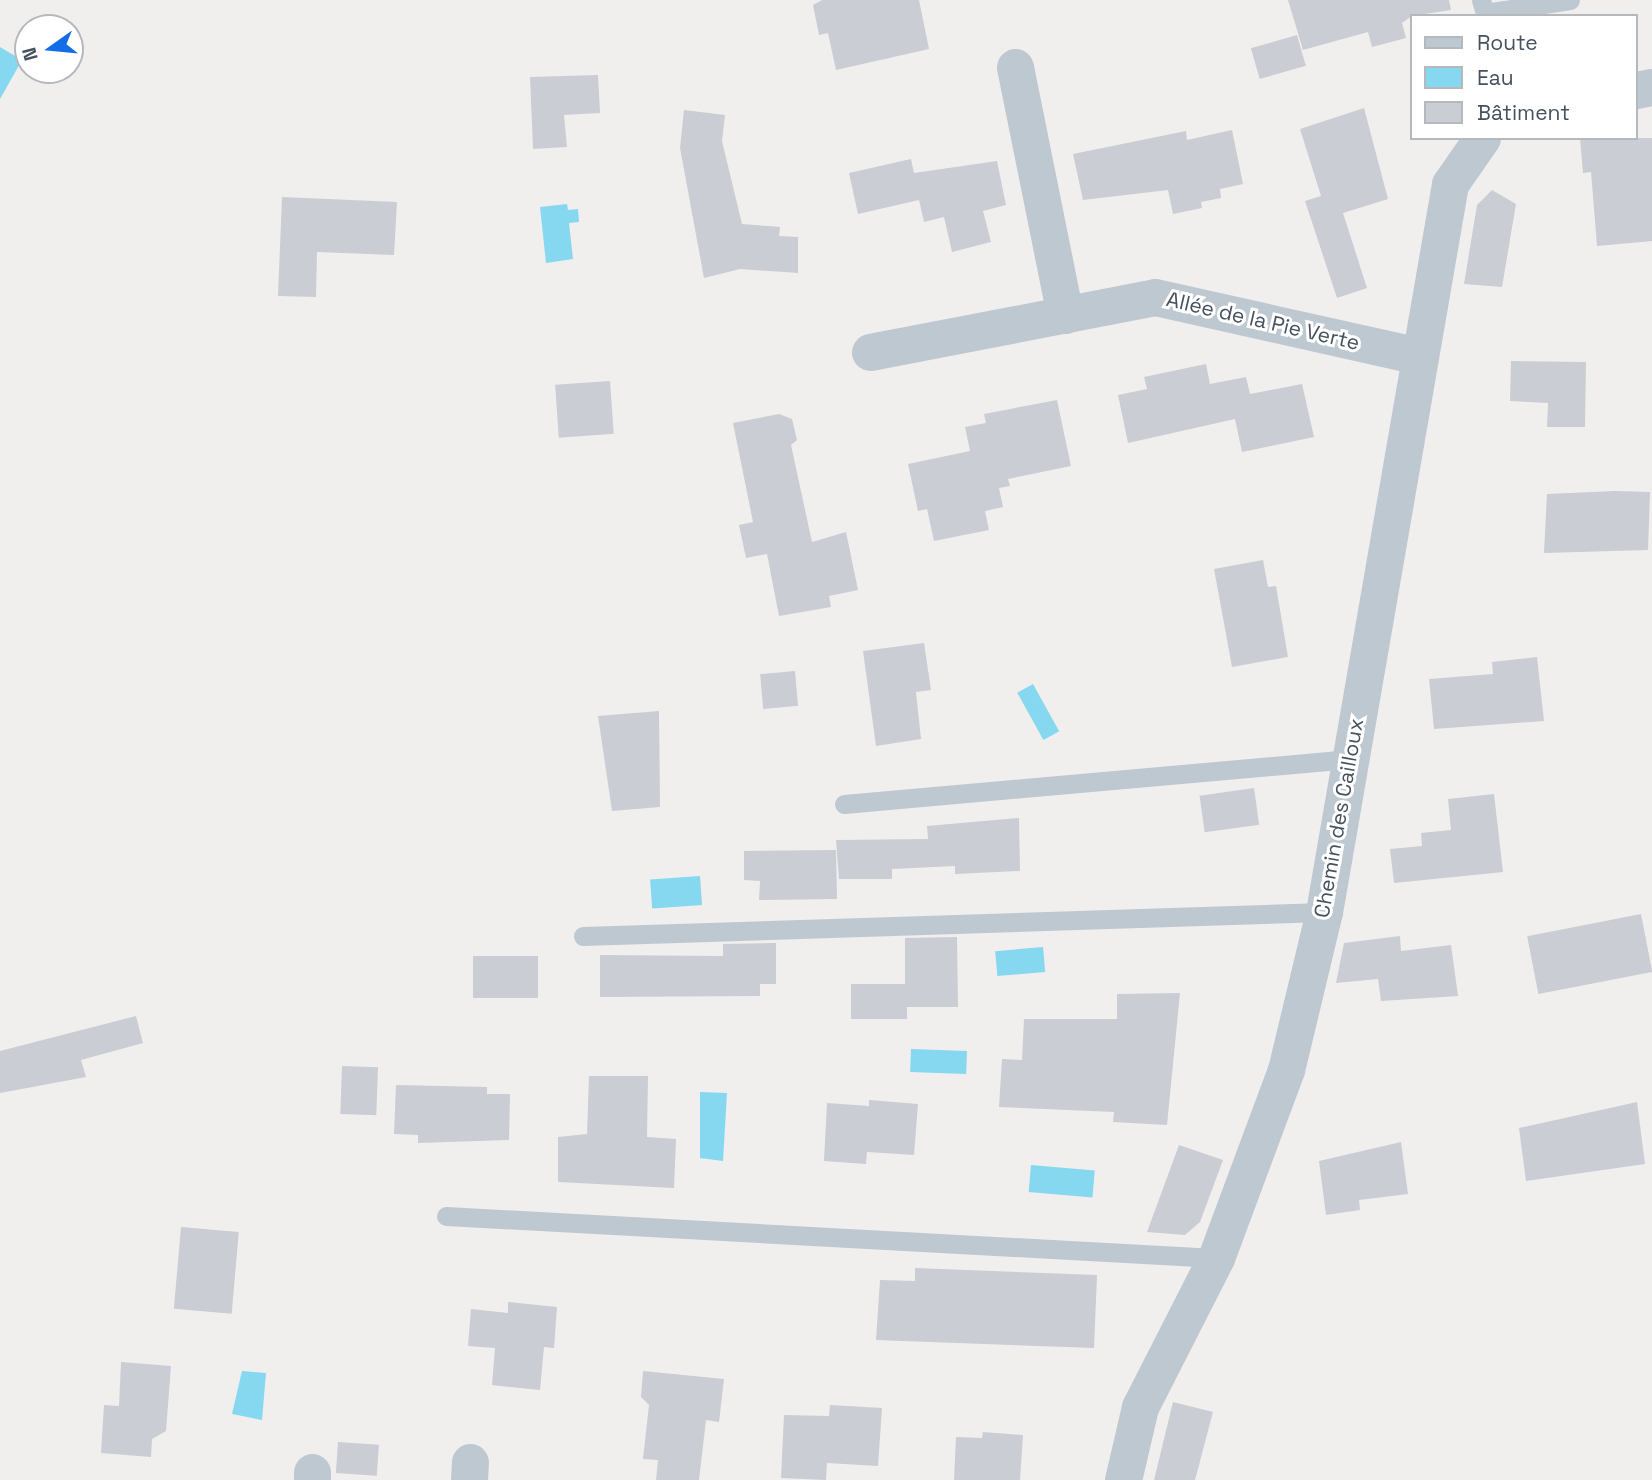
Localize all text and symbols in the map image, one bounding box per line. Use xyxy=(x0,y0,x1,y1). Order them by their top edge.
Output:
north arrow xyxy=(14,14,84,84)
legend xyxy=(1410,14,1638,140)
text: Route xyxy=(1477,29,1538,56)
text: N xyxy=(16,45,44,63)
text: Eau xyxy=(1477,64,1514,91)
text: Bâtiment xyxy=(1477,99,1570,126)
street label: Allée de la Pie Verte xyxy=(1164,286,1362,356)
street label: Chemin des Cailloux xyxy=(1309,716,1369,920)

